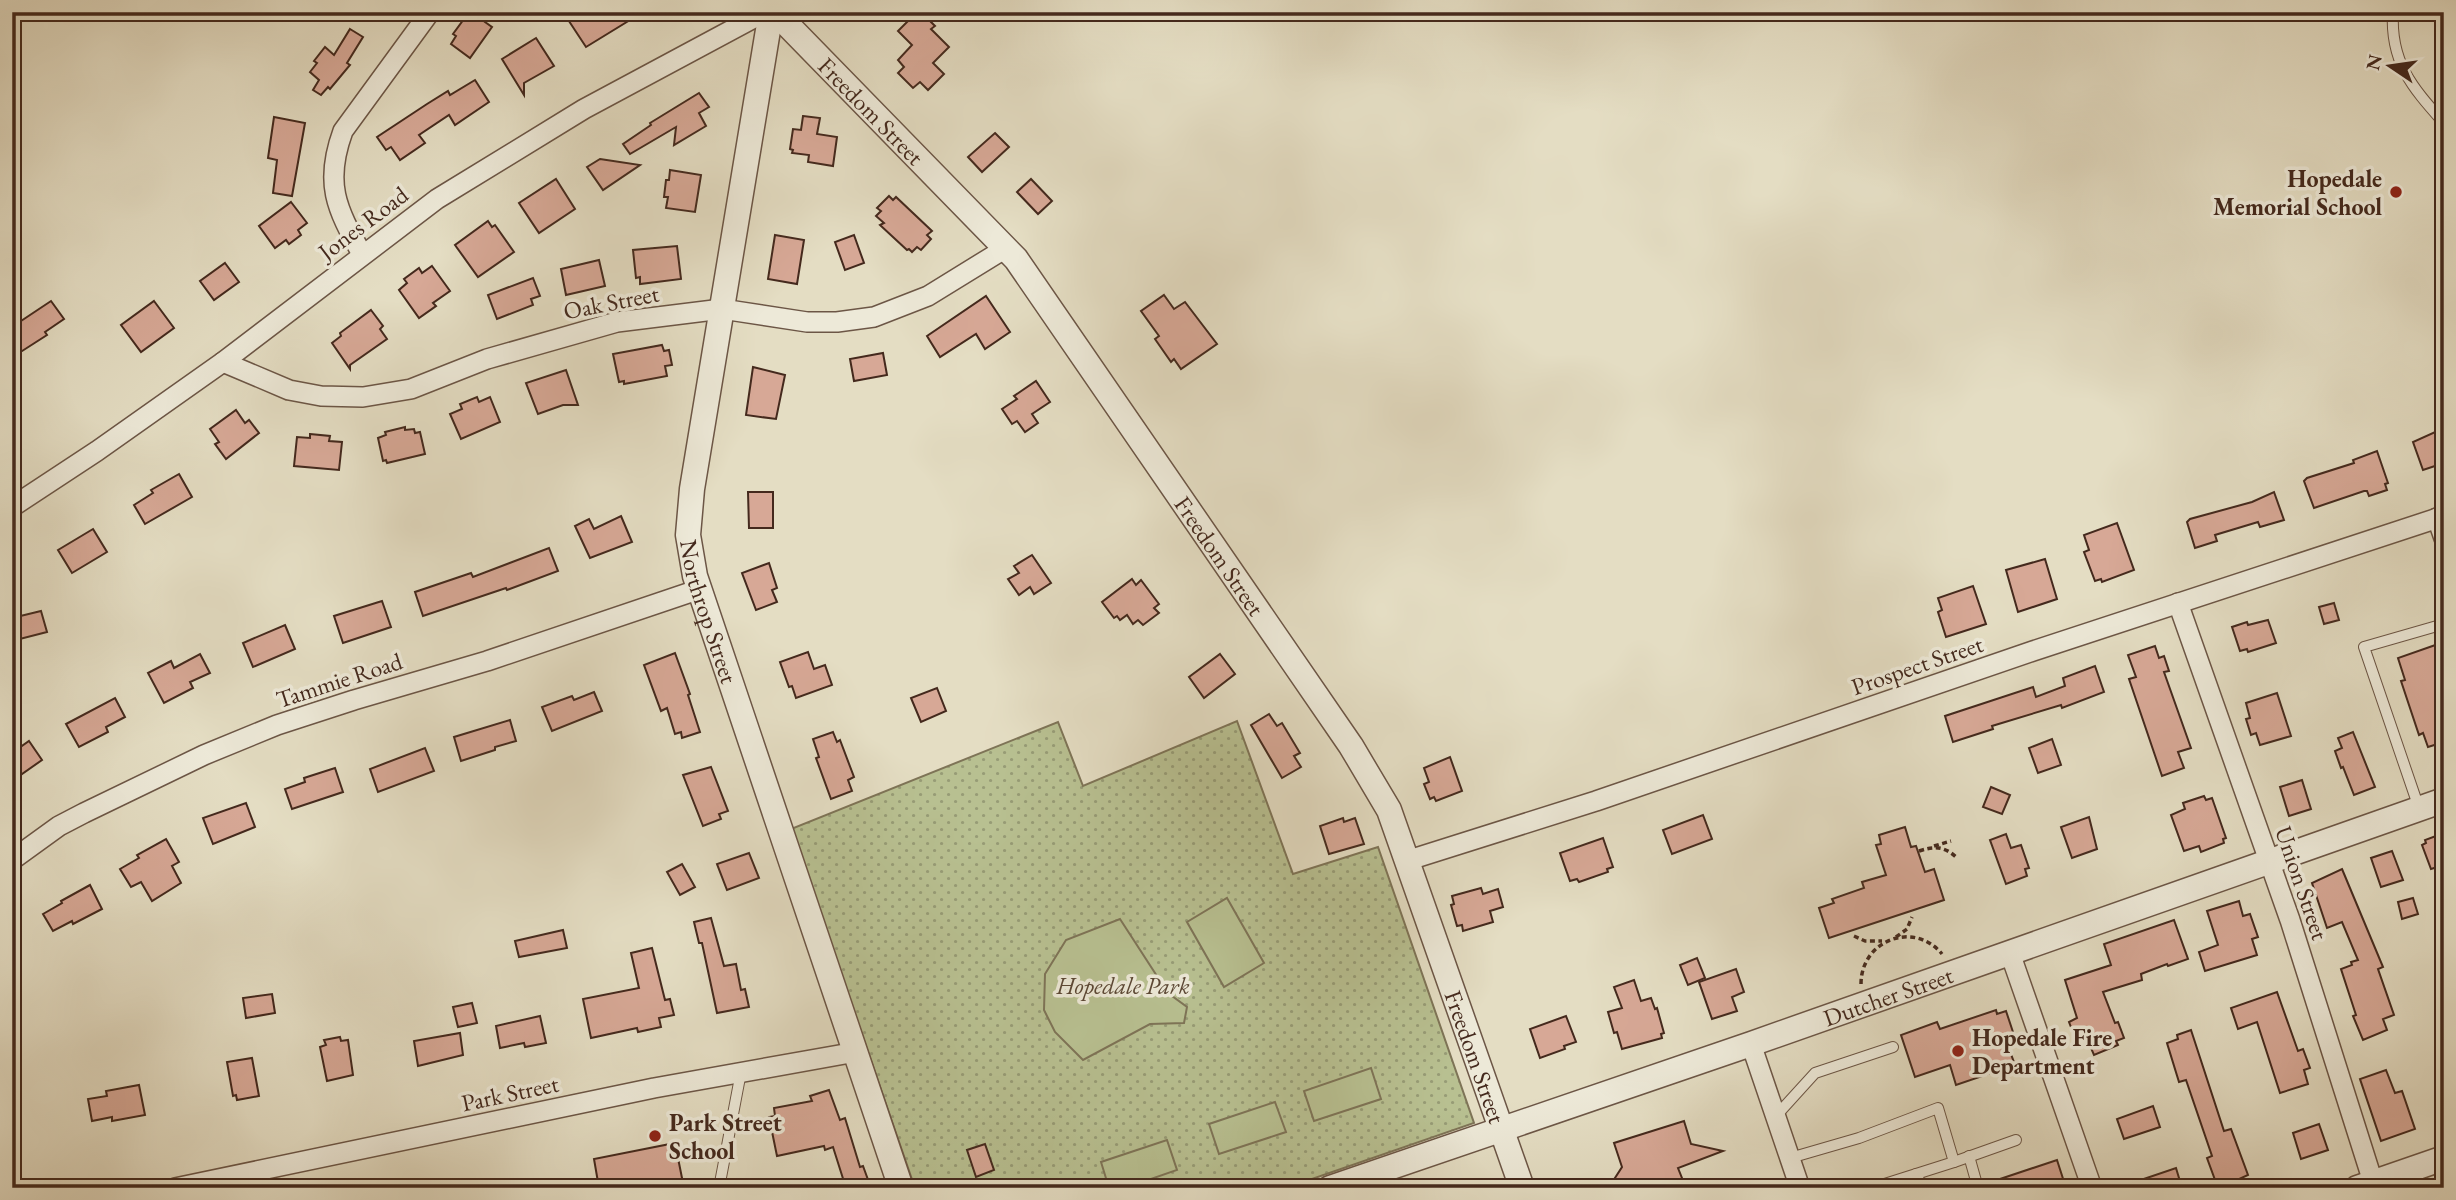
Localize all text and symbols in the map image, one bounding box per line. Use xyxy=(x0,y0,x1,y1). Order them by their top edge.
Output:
north arrow xyxy=(2354,32,2424,102)
street label: Freedom Street xyxy=(812,50,931,172)
text: N xyxy=(2360,51,2388,73)
place label: Hopedale Memorial School xyxy=(2213,163,2382,222)
street label: Jones Road xyxy=(310,179,415,268)
marker: Hopedale Memorial School xyxy=(2388,184,2404,200)
street label: Oak Street xyxy=(561,277,662,326)
street label: Freedom Street xyxy=(1168,490,1272,622)
street label: Northrop Street xyxy=(674,537,746,688)
street label: Prospect Street xyxy=(1847,628,1987,702)
street label: Tammie Road xyxy=(272,645,407,715)
street label: Union Street xyxy=(2268,822,2336,944)
street label: Dutcher Street xyxy=(1819,959,1957,1033)
park label: Hopedale Park xyxy=(1055,970,1190,1001)
street label: Freedom Street xyxy=(1438,986,1514,1128)
place label: Hopedale Fire Department xyxy=(1972,1022,2112,1081)
marker: Hopedale Fire Department xyxy=(1950,1043,1966,1059)
street label: Park Street xyxy=(459,1068,562,1118)
place label: Park Street School xyxy=(669,1107,782,1166)
marker: Park Street School xyxy=(647,1128,663,1144)

